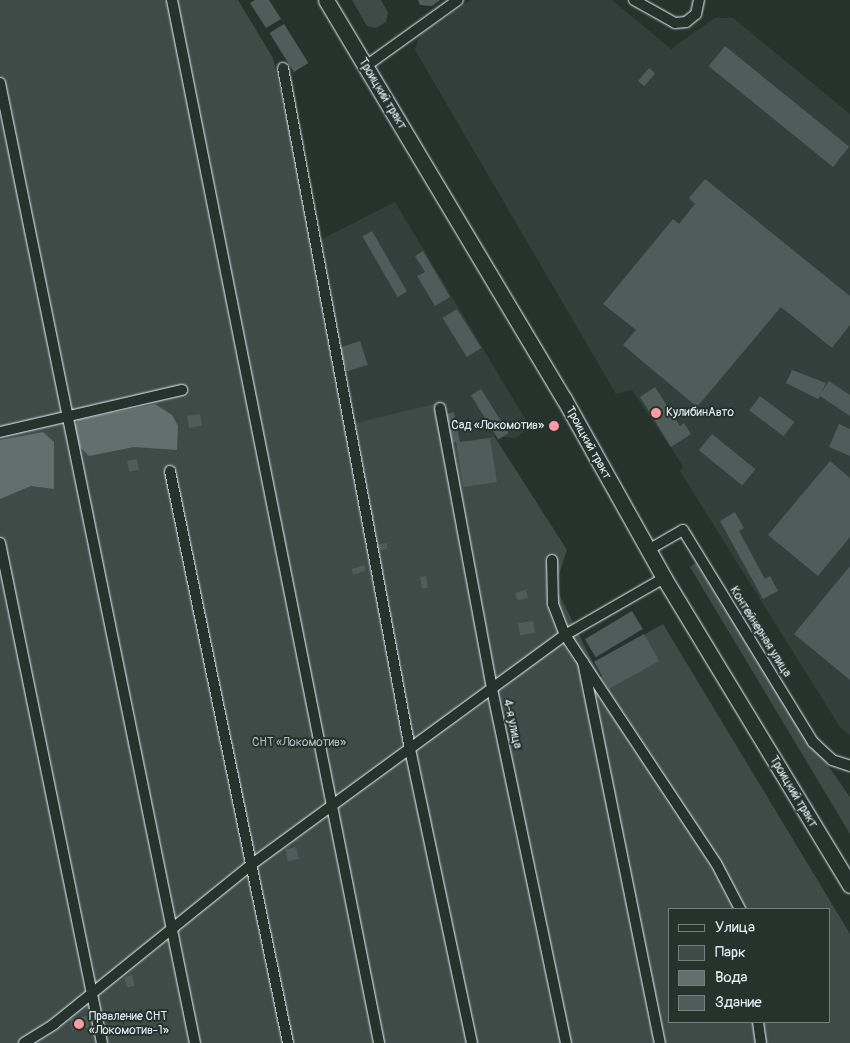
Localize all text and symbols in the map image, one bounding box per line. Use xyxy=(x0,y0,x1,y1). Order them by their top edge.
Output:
street label: Троицкий тракт xyxy=(355,56,409,132)
street label: Троицкий тракт xyxy=(562,404,614,482)
place label: КулибинАвто xyxy=(666,406,734,420)
marker: КулибинАвто xyxy=(650,407,662,419)
place label: Сад «Локомотив» xyxy=(451,419,544,433)
marker: Сад «Локомотив» xyxy=(548,420,560,432)
street label: Контейнерная улица xyxy=(726,584,794,680)
street label: 4-я улица xyxy=(500,698,524,750)
park label: СНТ «Локомотив» xyxy=(252,736,346,750)
street label: Троицкий тракт xyxy=(766,754,820,830)
legend xyxy=(668,908,830,1023)
text: Улица xyxy=(715,918,755,937)
text: Парк xyxy=(715,943,746,962)
text: Вода xyxy=(715,968,748,987)
text: Здание xyxy=(715,993,762,1012)
place label: Правление СНТ «Локомотив-1» xyxy=(89,1010,169,1038)
marker: Правление СНТ «Локомотив-1» xyxy=(73,1018,85,1030)

